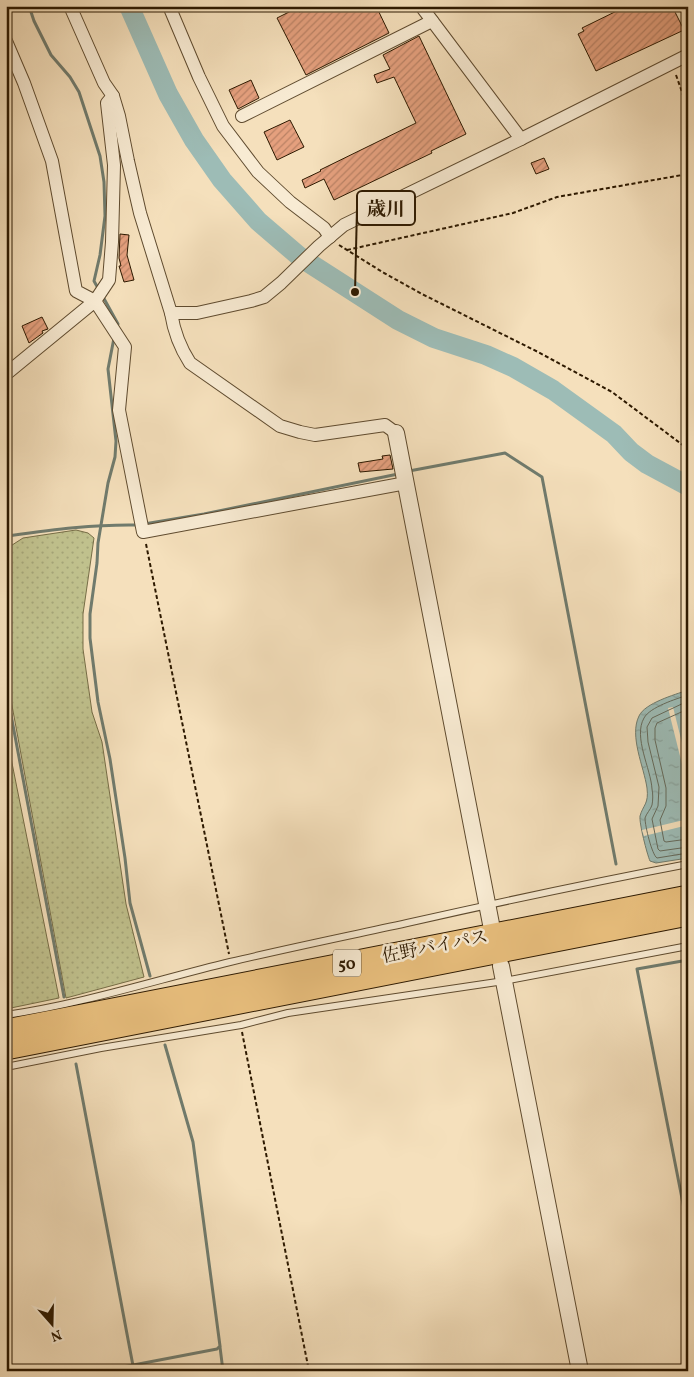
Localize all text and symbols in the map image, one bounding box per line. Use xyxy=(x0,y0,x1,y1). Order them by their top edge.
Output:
callout: 歳川 xyxy=(357,191,415,225)
text: 歳川 xyxy=(367,197,405,223)
street label: 佐野バイパス xyxy=(380,925,491,970)
road number: 50 xyxy=(333,950,361,976)
north arrow xyxy=(28,1300,78,1350)
text: N xyxy=(48,1324,64,1345)

